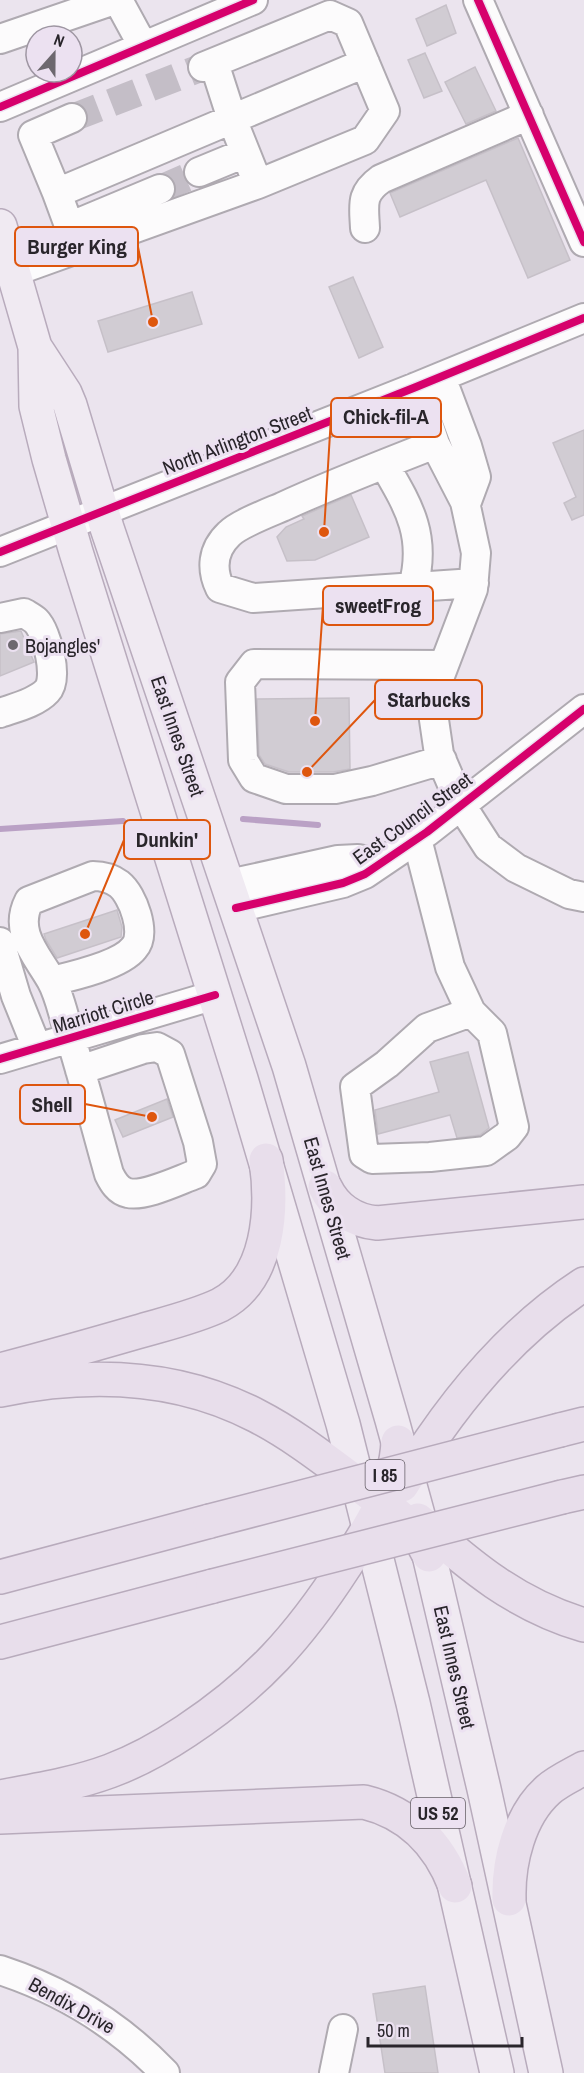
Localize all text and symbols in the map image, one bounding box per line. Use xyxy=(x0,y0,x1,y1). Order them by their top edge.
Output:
north arrow xyxy=(24,24,84,84)
text: N xyxy=(51,28,68,52)
callout: Burger King xyxy=(15,227,138,266)
text: Burger King xyxy=(27,232,127,261)
callout: Chick-fil-A xyxy=(331,398,441,437)
street label: North Arlington Street xyxy=(159,399,316,481)
text: Chick-fil-A xyxy=(343,402,430,431)
callout: sweetFrog xyxy=(323,586,433,625)
text: sweetFrog xyxy=(335,591,422,620)
place label: Bojangles' xyxy=(25,632,100,659)
marker: Bojangles' xyxy=(6,638,20,652)
street label: East Innes Street xyxy=(145,672,211,800)
callout: Starbucks xyxy=(375,680,482,719)
text: Starbucks xyxy=(387,685,471,714)
street label: East Council Street xyxy=(347,765,477,870)
callout: Dunkin' xyxy=(124,820,210,859)
text: Dunkin' xyxy=(136,825,198,854)
street label: Marriott Circle xyxy=(49,983,157,1039)
callout: Shell xyxy=(20,1085,85,1124)
text: Shell xyxy=(31,1090,73,1119)
street label: East Innes Street xyxy=(298,1134,358,1263)
road number: I 85 xyxy=(366,1460,404,1490)
street label: East Innes Street xyxy=(428,1603,482,1732)
road number: US 52 xyxy=(411,1798,465,1828)
street label: Bendix Drive xyxy=(24,1970,120,2040)
scale bar xyxy=(368,2010,522,2048)
text: 50 m xyxy=(377,2018,410,2043)

